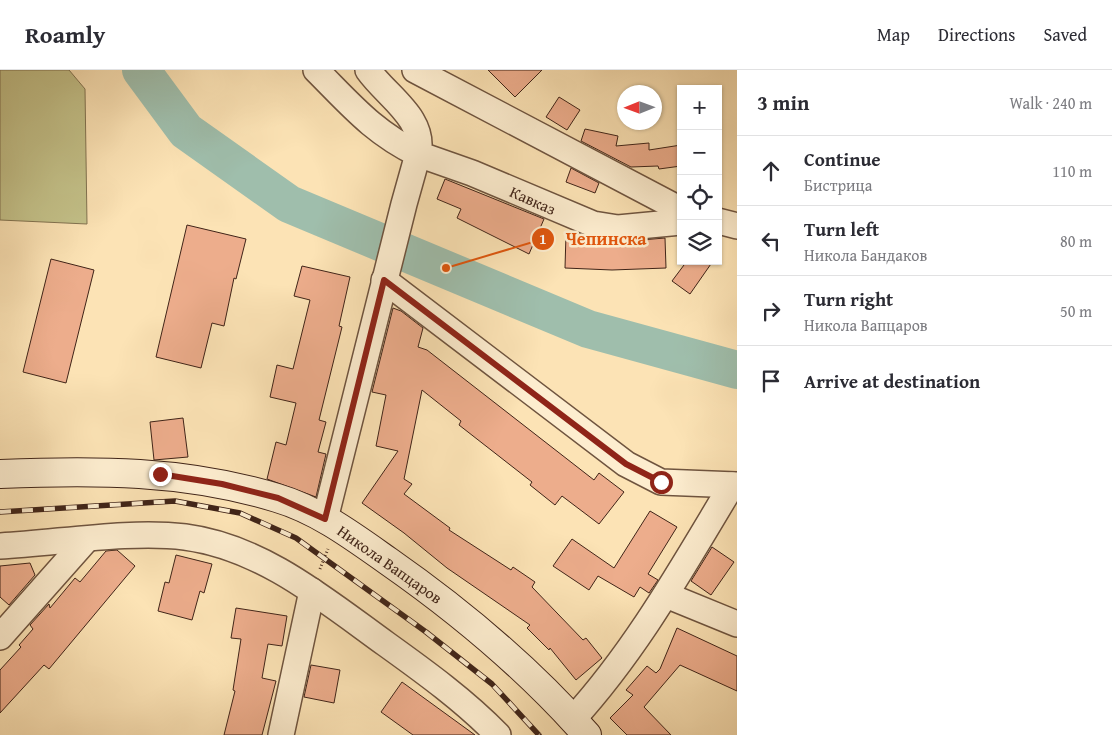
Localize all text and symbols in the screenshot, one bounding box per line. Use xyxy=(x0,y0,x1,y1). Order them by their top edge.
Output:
text: Roamly xyxy=(25,17,105,52)
text: Map xyxy=(877,21,910,48)
text: Directions xyxy=(938,21,1015,48)
text: Saved xyxy=(1043,21,1087,48)
north arrow xyxy=(617,85,662,130)
map controls xyxy=(677,85,722,265)
button: + xyxy=(677,85,722,130)
text: 3 min xyxy=(757,87,809,118)
text: Walk · 240 m xyxy=(1009,91,1092,115)
button: − xyxy=(677,130,722,175)
text: Continue xyxy=(804,145,881,173)
icon: ahead xyxy=(757,157,785,185)
text: 110 m xyxy=(1052,159,1092,183)
text: Бистрица xyxy=(804,173,872,197)
button: locate xyxy=(677,175,722,220)
street label: Кавказ xyxy=(506,179,560,221)
text: Turn left xyxy=(804,215,879,243)
button: layers xyxy=(677,220,722,265)
callout: Чепинска xyxy=(531,222,657,255)
text: Чепинска xyxy=(565,225,647,252)
icon: left xyxy=(757,227,785,255)
text: 1 xyxy=(539,228,547,249)
text: 80 m xyxy=(1060,229,1092,253)
text: Никола Бандаков xyxy=(804,243,927,267)
text: Turn right xyxy=(804,285,893,313)
icon: right xyxy=(757,297,785,325)
text: 50 m xyxy=(1060,299,1092,323)
text: Никола Вапцаров xyxy=(804,313,928,337)
icon: arrive xyxy=(757,367,785,395)
text: Arrive at destination xyxy=(804,367,980,395)
route end xyxy=(149,463,172,486)
route start xyxy=(650,471,673,494)
street label: Никола Вапцаров xyxy=(332,519,448,609)

